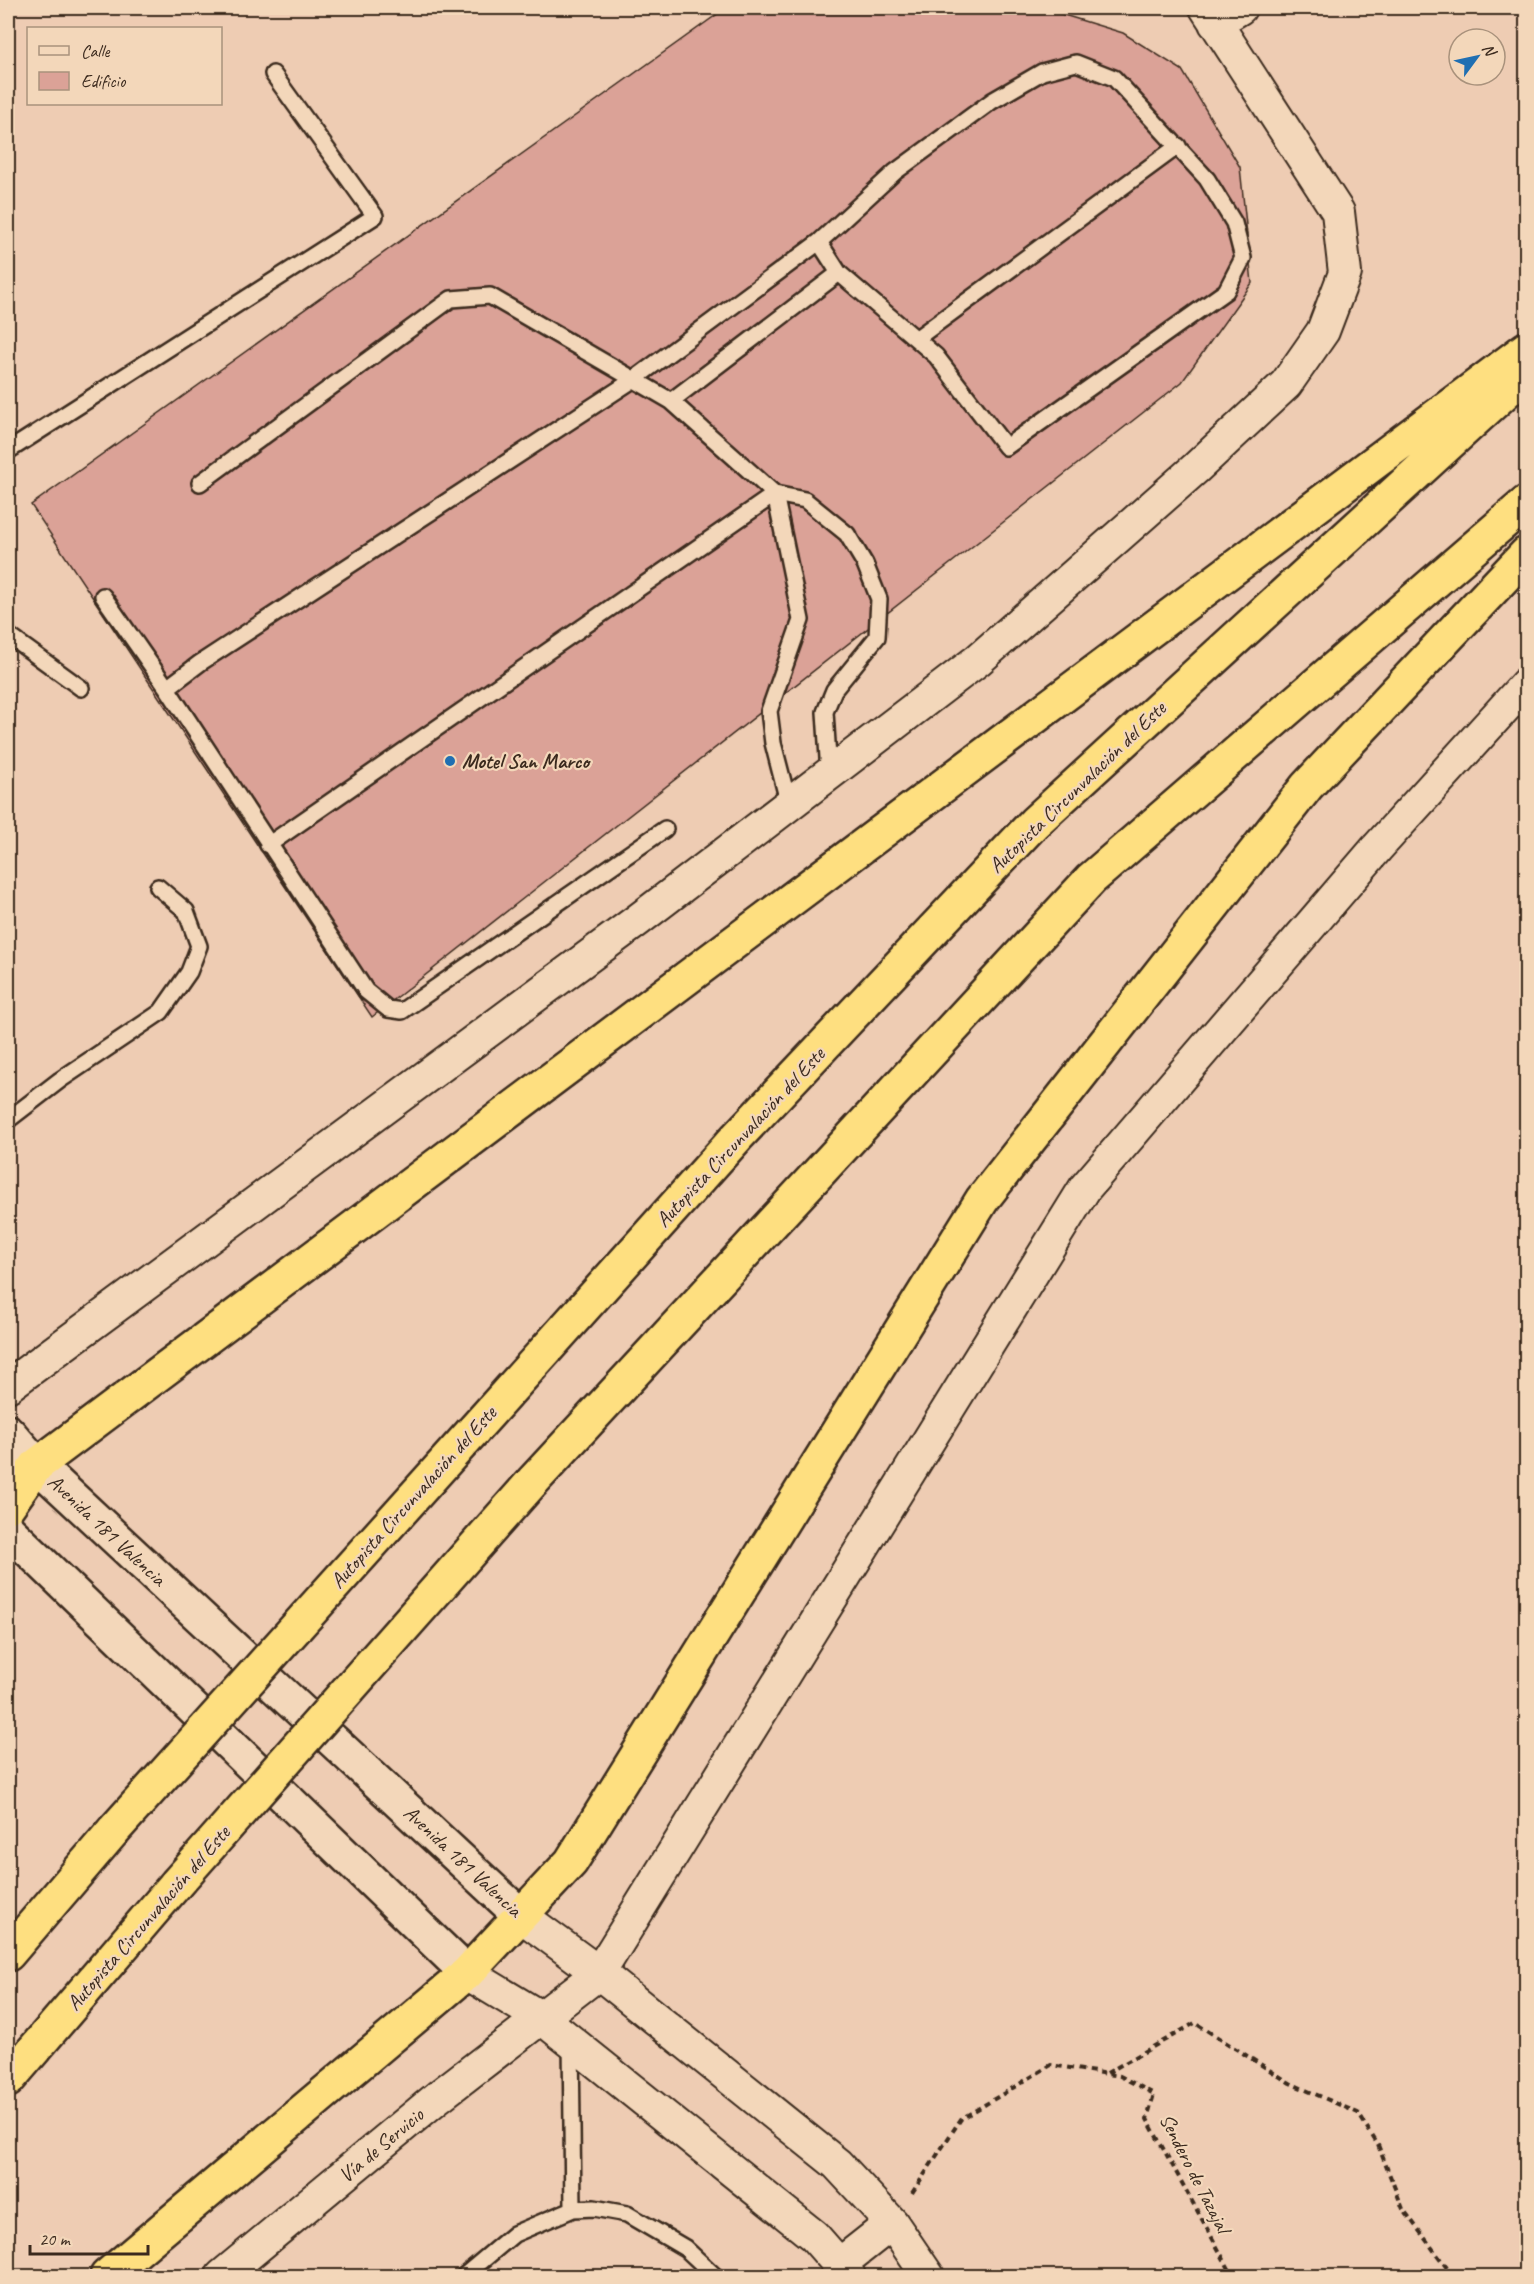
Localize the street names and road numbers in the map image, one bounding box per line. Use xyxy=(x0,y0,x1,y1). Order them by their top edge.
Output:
street label: Autopista Circunvalación del Este xyxy=(983,695,1172,878)
street label: Autopista Circunvalación del Este xyxy=(650,1041,831,1232)
street label: Autopista Circunvalación del Este xyxy=(324,1400,503,1594)
street label: Avenida 181 Valencia xyxy=(42,1469,173,1593)
street label: Avenida 181 Valencia xyxy=(398,1800,529,1924)
street label: Autopista Circunvalación del Este xyxy=(61,1819,236,2016)
street label: Vía de Servicio xyxy=(333,2101,430,2188)
street label: Sendero de Tazajal xyxy=(1154,2109,1238,2240)

